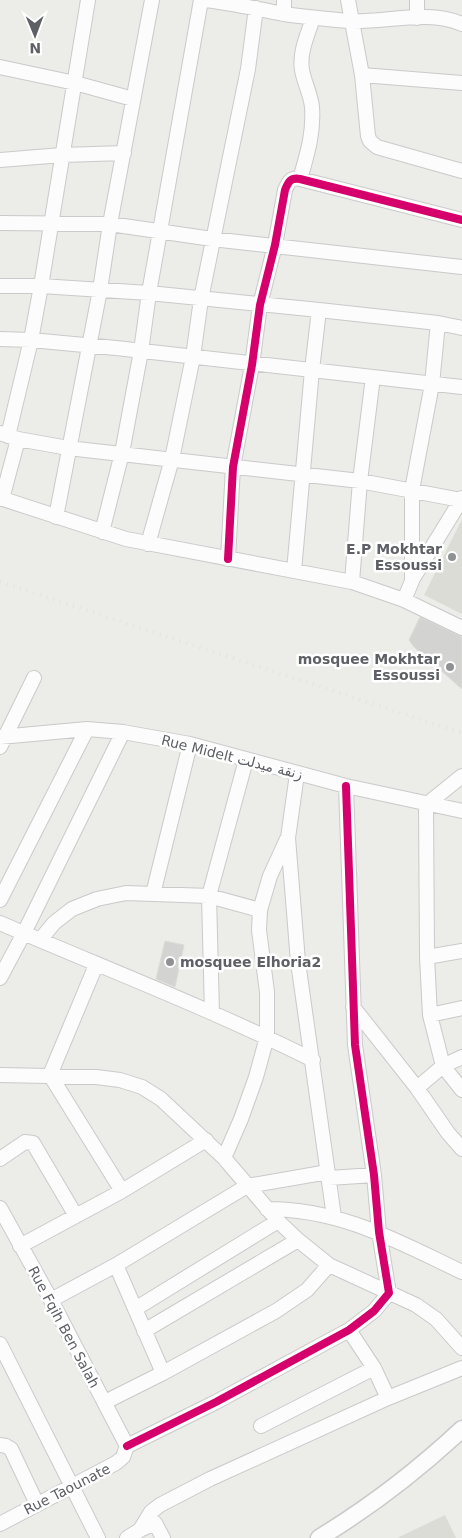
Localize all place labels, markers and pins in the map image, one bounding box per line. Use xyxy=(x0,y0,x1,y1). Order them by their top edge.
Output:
place label: E.P Mokhtar Essoussi xyxy=(346,541,442,573)
marker: E.P Mokhtar Essoussi xyxy=(446,551,458,563)
place label: mosquee Mokhtar Essoussi xyxy=(298,651,440,683)
marker: mosquee Mokhtar Essoussi xyxy=(444,661,456,673)
place label: mosquee Elhoria2 xyxy=(180,954,321,970)
marker: mosquee Elhoria2 xyxy=(164,956,176,968)

